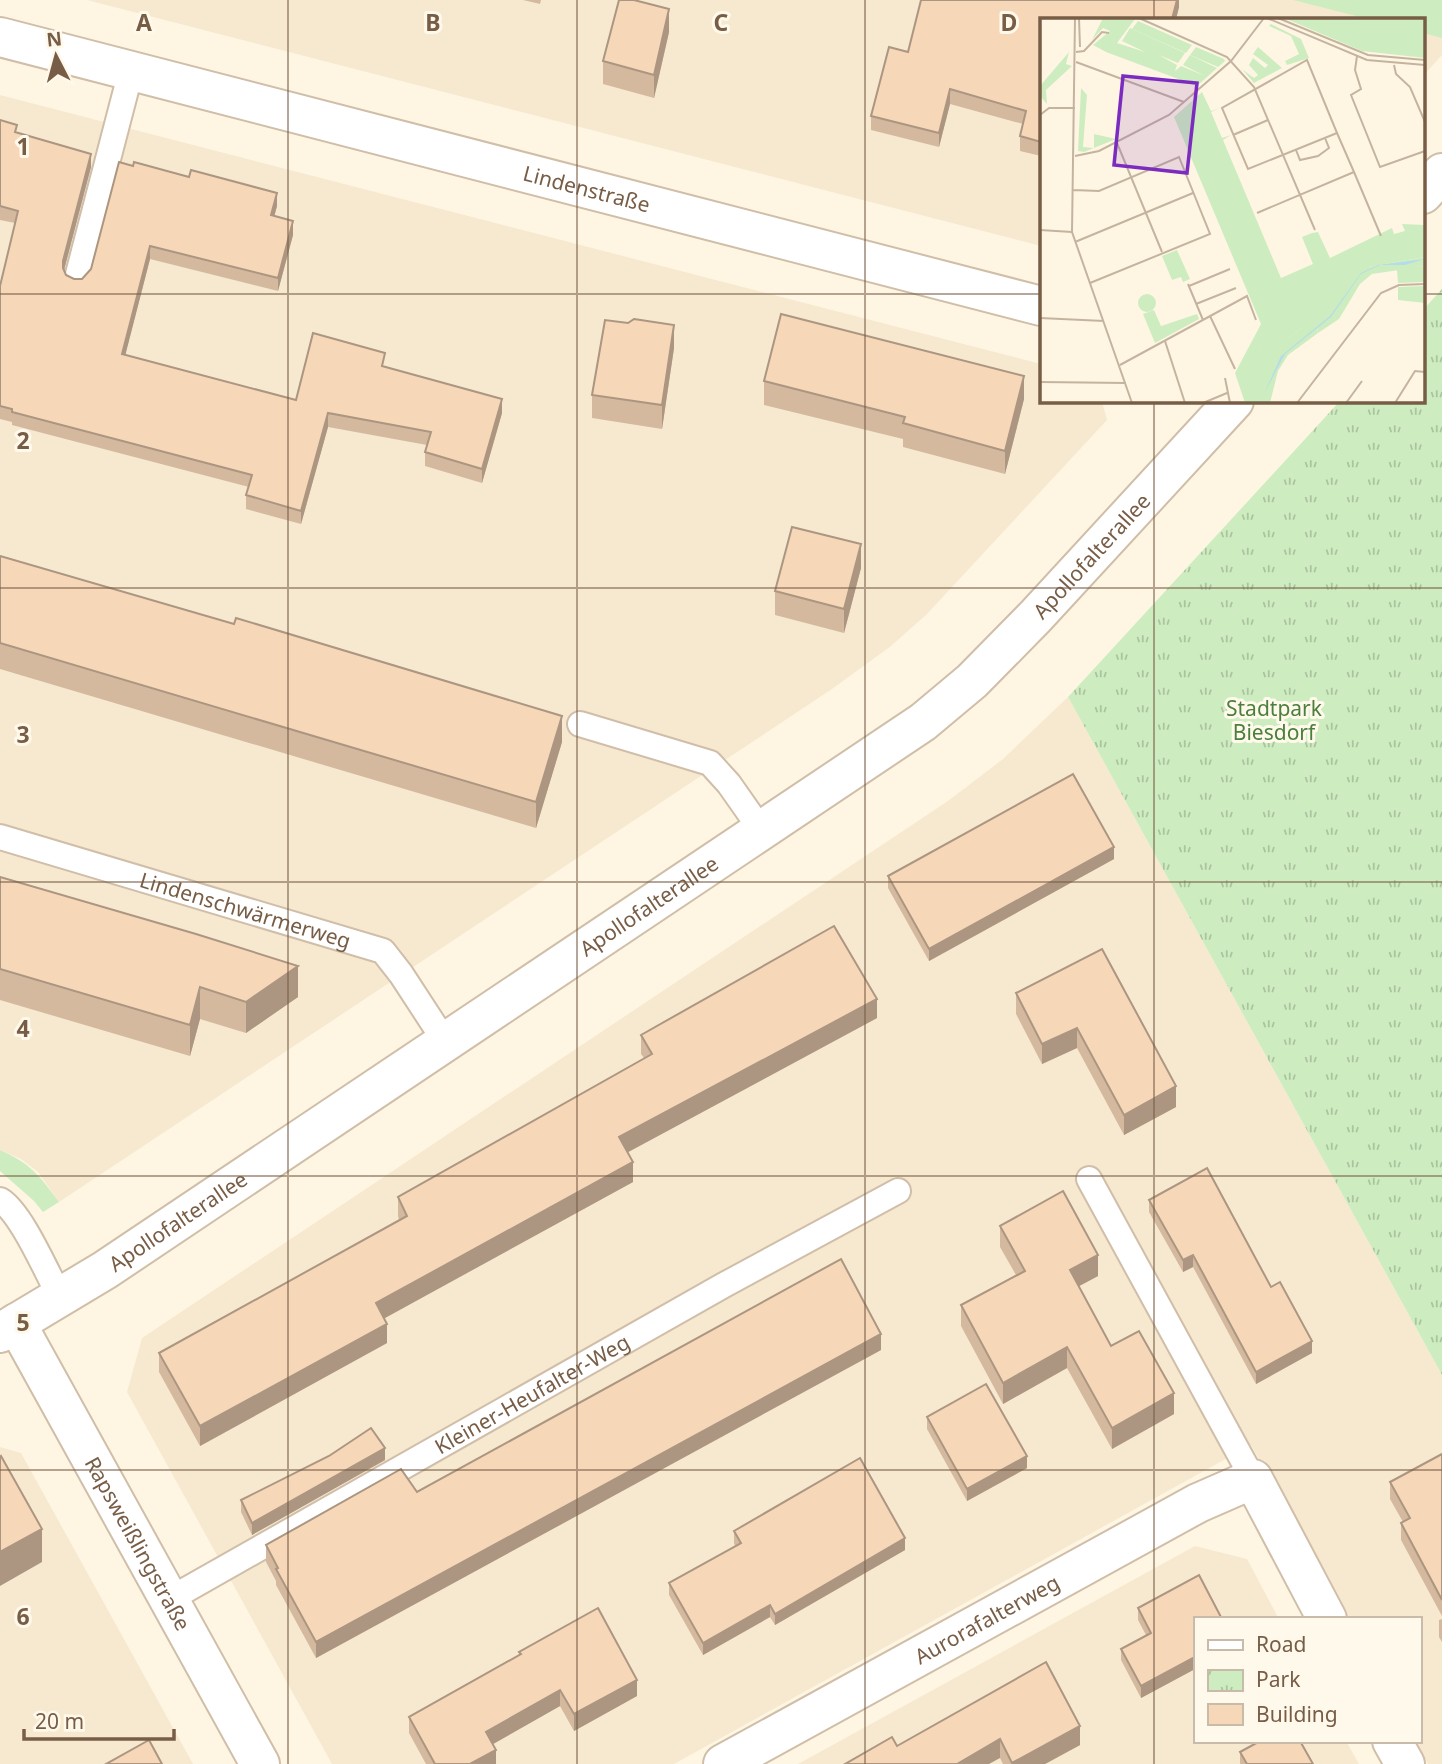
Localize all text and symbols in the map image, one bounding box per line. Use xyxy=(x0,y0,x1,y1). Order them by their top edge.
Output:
text: A xyxy=(136,6,152,38)
text: B xyxy=(425,6,441,38)
text: C xyxy=(714,6,729,38)
text: D xyxy=(1001,6,1017,38)
inset map xyxy=(1040,18,1424,402)
north arrow xyxy=(21,21,91,91)
text: N xyxy=(45,25,63,53)
text: 1 xyxy=(16,130,30,162)
street label: Lindenstraße xyxy=(520,159,653,218)
text: 2 xyxy=(16,424,30,456)
street label: Apollofalterallee xyxy=(1027,487,1156,625)
park label: Stadtpark Biesdorf xyxy=(1226,694,1323,746)
text: 3 xyxy=(16,718,30,750)
street label: Apollofalterallee xyxy=(574,849,724,962)
street label: Lindenschwärmerweg xyxy=(137,865,354,955)
text: 4 xyxy=(16,1012,30,1044)
street label: Apollofalterallee xyxy=(103,1165,252,1278)
text: 5 xyxy=(16,1306,30,1338)
street label: Kleiner-Heufalter-Weg xyxy=(429,1328,634,1460)
street label: Rapsweißlingstraße xyxy=(79,1452,197,1635)
street label: Aurorafalterweg xyxy=(909,1568,1064,1670)
text: 6 xyxy=(16,1600,30,1632)
legend xyxy=(1194,1617,1421,1743)
text: Road xyxy=(1256,1630,1306,1658)
text: Park xyxy=(1256,1665,1301,1693)
scale bar xyxy=(24,1698,175,1742)
text: Building xyxy=(1256,1700,1338,1728)
text: 20 m xyxy=(35,1707,84,1735)

